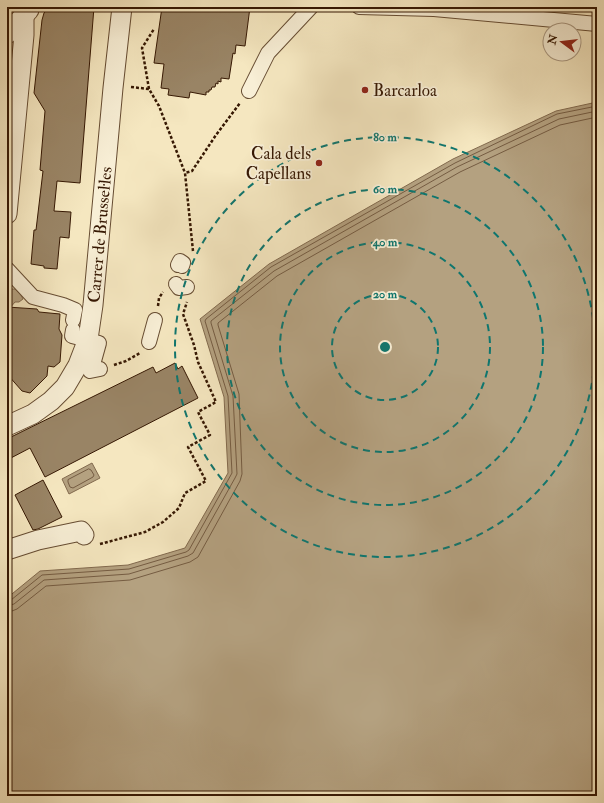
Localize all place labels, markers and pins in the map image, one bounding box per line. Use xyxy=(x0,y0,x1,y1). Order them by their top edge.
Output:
place label: Barcarloa xyxy=(373,80,438,101)
marker: Barcarloa xyxy=(360,85,370,95)
place label: Cala dels Capellans xyxy=(246,143,311,185)
marker: Cala dels Capellans xyxy=(314,158,324,168)
centre of rings xyxy=(378,340,392,354)

